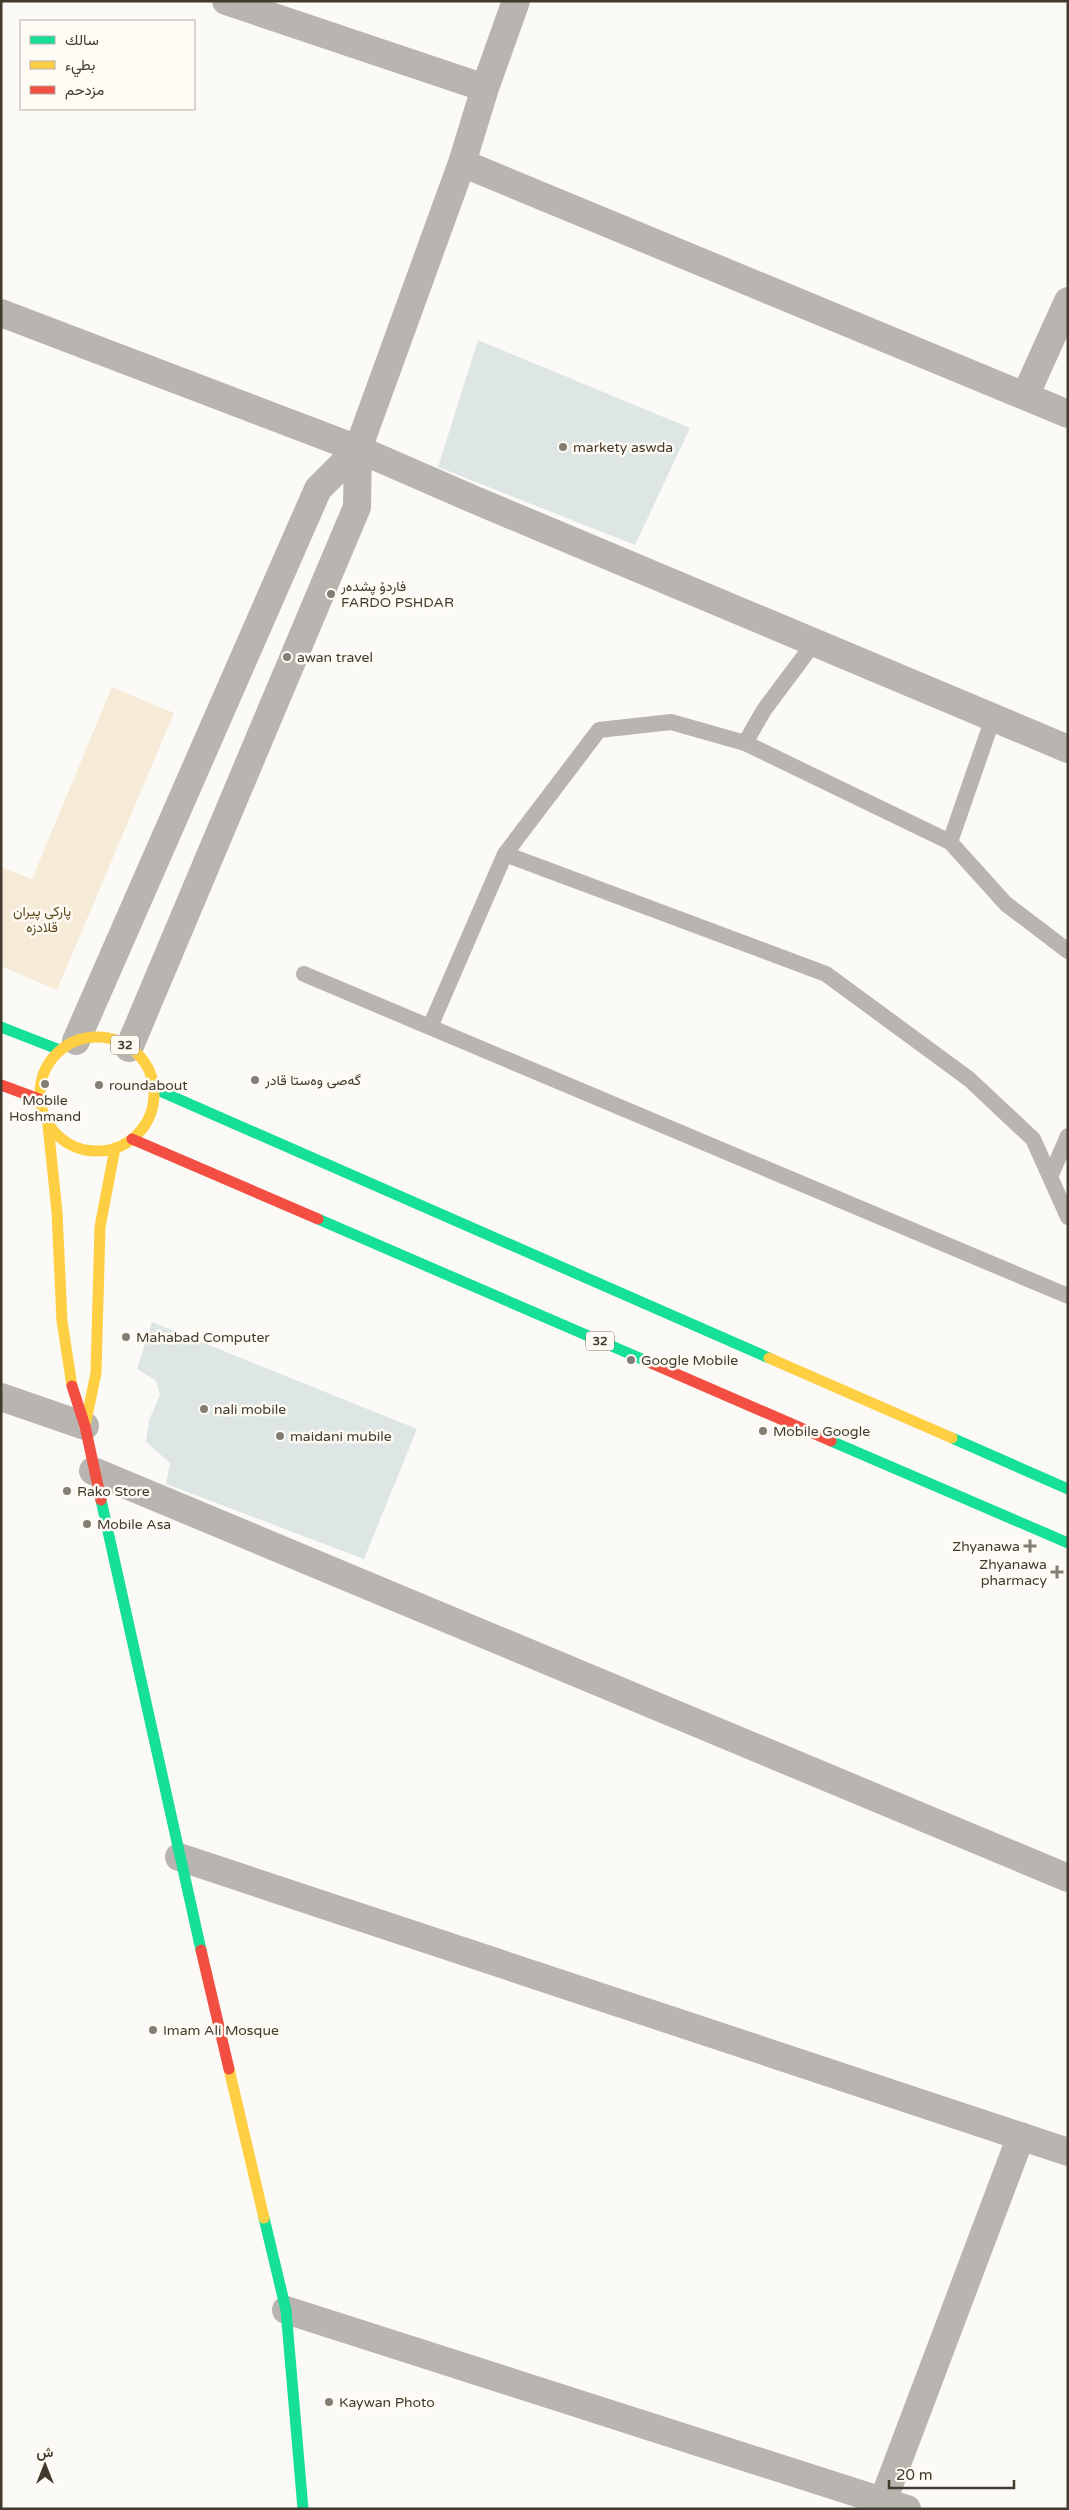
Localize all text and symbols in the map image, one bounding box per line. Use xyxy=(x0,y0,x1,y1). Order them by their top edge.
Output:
legend xyxy=(20,20,195,110)
text: سالك xyxy=(65,31,99,49)
text: بطيء xyxy=(65,56,95,78)
text: مزدحم xyxy=(65,81,104,100)
place label: markety aswda xyxy=(573,439,673,456)
marker: markety aswda xyxy=(557,441,569,453)
place label: فاردۆ پشدەر FARDO PSHDAR xyxy=(340,578,454,611)
marker: فاردۆ پشدەر FARDO PSHDAR xyxy=(325,588,337,600)
place label: awan travel xyxy=(297,649,373,666)
marker: awan travel xyxy=(281,651,293,663)
park label: پارکی پیران قلادزه xyxy=(13,903,71,936)
road number: 32 xyxy=(111,1036,139,1054)
place label: گەصی وەستا قادر xyxy=(264,1072,361,1089)
marker: گەصی وەستا قادر xyxy=(249,1074,261,1086)
place label: roundabout xyxy=(109,1077,188,1094)
marker: Mobile Hoshmand xyxy=(39,1078,51,1090)
marker: roundabout xyxy=(93,1079,105,1091)
place label: Mobile Hoshmand xyxy=(9,1092,81,1125)
place label: Mahabad Computer xyxy=(136,1329,270,1346)
marker: Mahabad Computer xyxy=(120,1331,132,1343)
road number: 32 xyxy=(586,1332,614,1350)
place label: Google Mobile xyxy=(641,1352,738,1369)
marker: Google Mobile xyxy=(625,1354,637,1366)
place label: nali mobile xyxy=(214,1401,286,1418)
marker: nali mobile xyxy=(198,1403,210,1415)
place label: Mobile Google xyxy=(773,1423,870,1440)
marker: Mobile Google xyxy=(757,1425,769,1437)
place label: maidani mubile xyxy=(290,1428,392,1445)
marker: maidani mubile xyxy=(274,1430,286,1442)
place label: Rako Store xyxy=(77,1483,150,1500)
marker: Rako Store xyxy=(61,1485,73,1497)
place label: Mobile Asa xyxy=(97,1516,171,1533)
marker: Mobile Asa xyxy=(81,1518,93,1530)
place label: Zhyanawa xyxy=(952,1538,1020,1555)
marker: Zhyanawa xyxy=(1024,1540,1036,1552)
place label: Zhyanawa pharmacy xyxy=(979,1556,1047,1589)
marker: Zhyanawa pharmacy xyxy=(1051,1566,1063,1578)
place label: Imam Ali Mosque xyxy=(163,2022,279,2039)
marker: Imam Ali Mosque xyxy=(147,2024,159,2036)
place label: Kaywan Photo xyxy=(339,2394,435,2411)
marker: Kaywan Photo xyxy=(323,2396,335,2408)
north arrow xyxy=(20,2440,70,2490)
text: ش xyxy=(37,2444,54,2461)
scale bar xyxy=(889,2458,1014,2490)
text: 20 m xyxy=(896,2466,933,2484)

